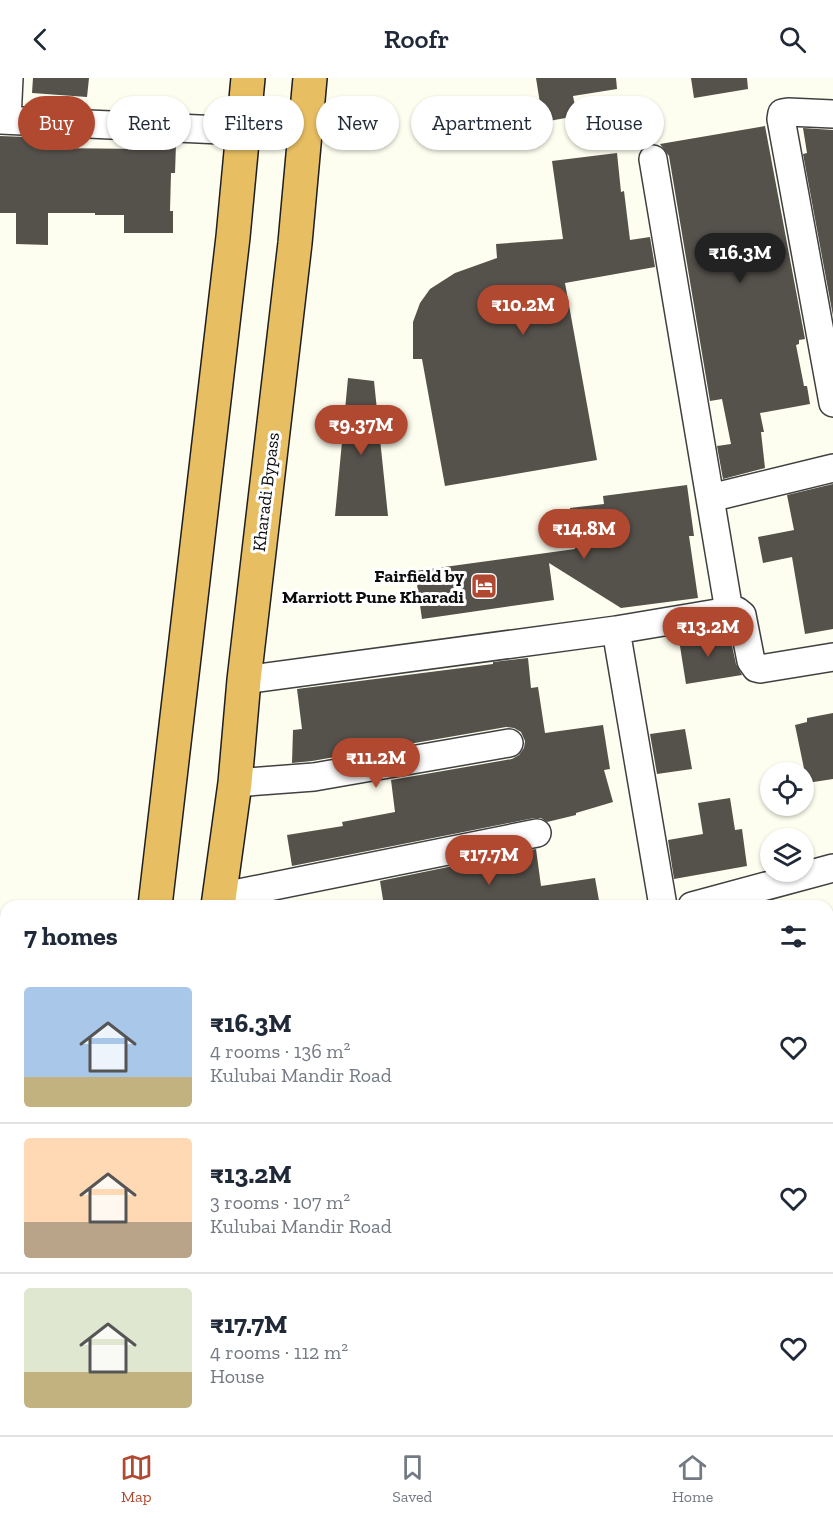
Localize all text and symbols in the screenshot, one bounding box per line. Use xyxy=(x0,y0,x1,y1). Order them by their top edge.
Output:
icon: back xyxy=(24,23,57,56)
text: Roofr xyxy=(384,23,449,55)
icon: search xyxy=(776,23,809,56)
chip: Buy xyxy=(18,96,95,150)
chip: Rent xyxy=(107,96,191,150)
chip: Filters xyxy=(203,96,304,150)
chip: New xyxy=(316,96,399,150)
chip: Apartment xyxy=(411,96,553,150)
chip: House xyxy=(565,96,664,150)
pin: ₹16.3M xyxy=(691,233,789,284)
text: ₹16.3M xyxy=(709,240,771,264)
pin: ₹10.2M xyxy=(474,285,572,336)
text: ₹10.2M xyxy=(491,292,555,316)
pin: ₹9.37M xyxy=(312,405,410,456)
text: ₹9.37M xyxy=(329,412,393,436)
street label: Kharadi Bypass xyxy=(248,431,284,553)
pin: ₹14.8M xyxy=(535,509,633,560)
text: ₹14.8M xyxy=(552,516,616,540)
place label: Fairfield by Marriott Pune Kharadi xyxy=(282,565,465,608)
hotel icon: Fairfield by Marriott Pune Kharadi xyxy=(469,571,499,601)
pin: ₹13.2M xyxy=(659,607,757,658)
text: ₹13.2M xyxy=(677,614,739,638)
pin: ₹11.2M xyxy=(327,738,425,789)
text: ₹11.2M xyxy=(346,745,406,769)
map controls xyxy=(760,762,814,882)
button: locate xyxy=(760,762,814,816)
button: layers xyxy=(760,828,814,882)
pin: ₹17.7M xyxy=(440,835,538,886)
text: ₹17.7M xyxy=(459,842,519,866)
text: 7 homes xyxy=(24,920,118,952)
icon: filters xyxy=(777,920,810,953)
text: ₹16.3M xyxy=(210,1007,292,1039)
icon: home xyxy=(72,1011,144,1083)
icon: heart xyxy=(777,1031,810,1064)
text: 4 rooms · 136 m² xyxy=(210,1039,351,1063)
text: Kulubai Mandir Road xyxy=(210,1063,392,1087)
text: ₹13.2M xyxy=(210,1158,292,1190)
icon: home xyxy=(72,1162,144,1234)
icon: heart xyxy=(777,1182,810,1215)
text: 3 rooms · 107 m² xyxy=(210,1190,350,1214)
text: Kulubai Mandir Road xyxy=(210,1214,392,1238)
text: ₹17.7M xyxy=(210,1308,287,1340)
icon: home xyxy=(72,1312,144,1384)
icon: heart xyxy=(777,1332,810,1365)
text: 4 rooms · 112 m² xyxy=(210,1340,348,1364)
text: House xyxy=(210,1364,264,1388)
tab: Map xyxy=(120,1451,153,1506)
tab: Saved xyxy=(392,1451,432,1506)
tab: Home xyxy=(672,1451,713,1506)

